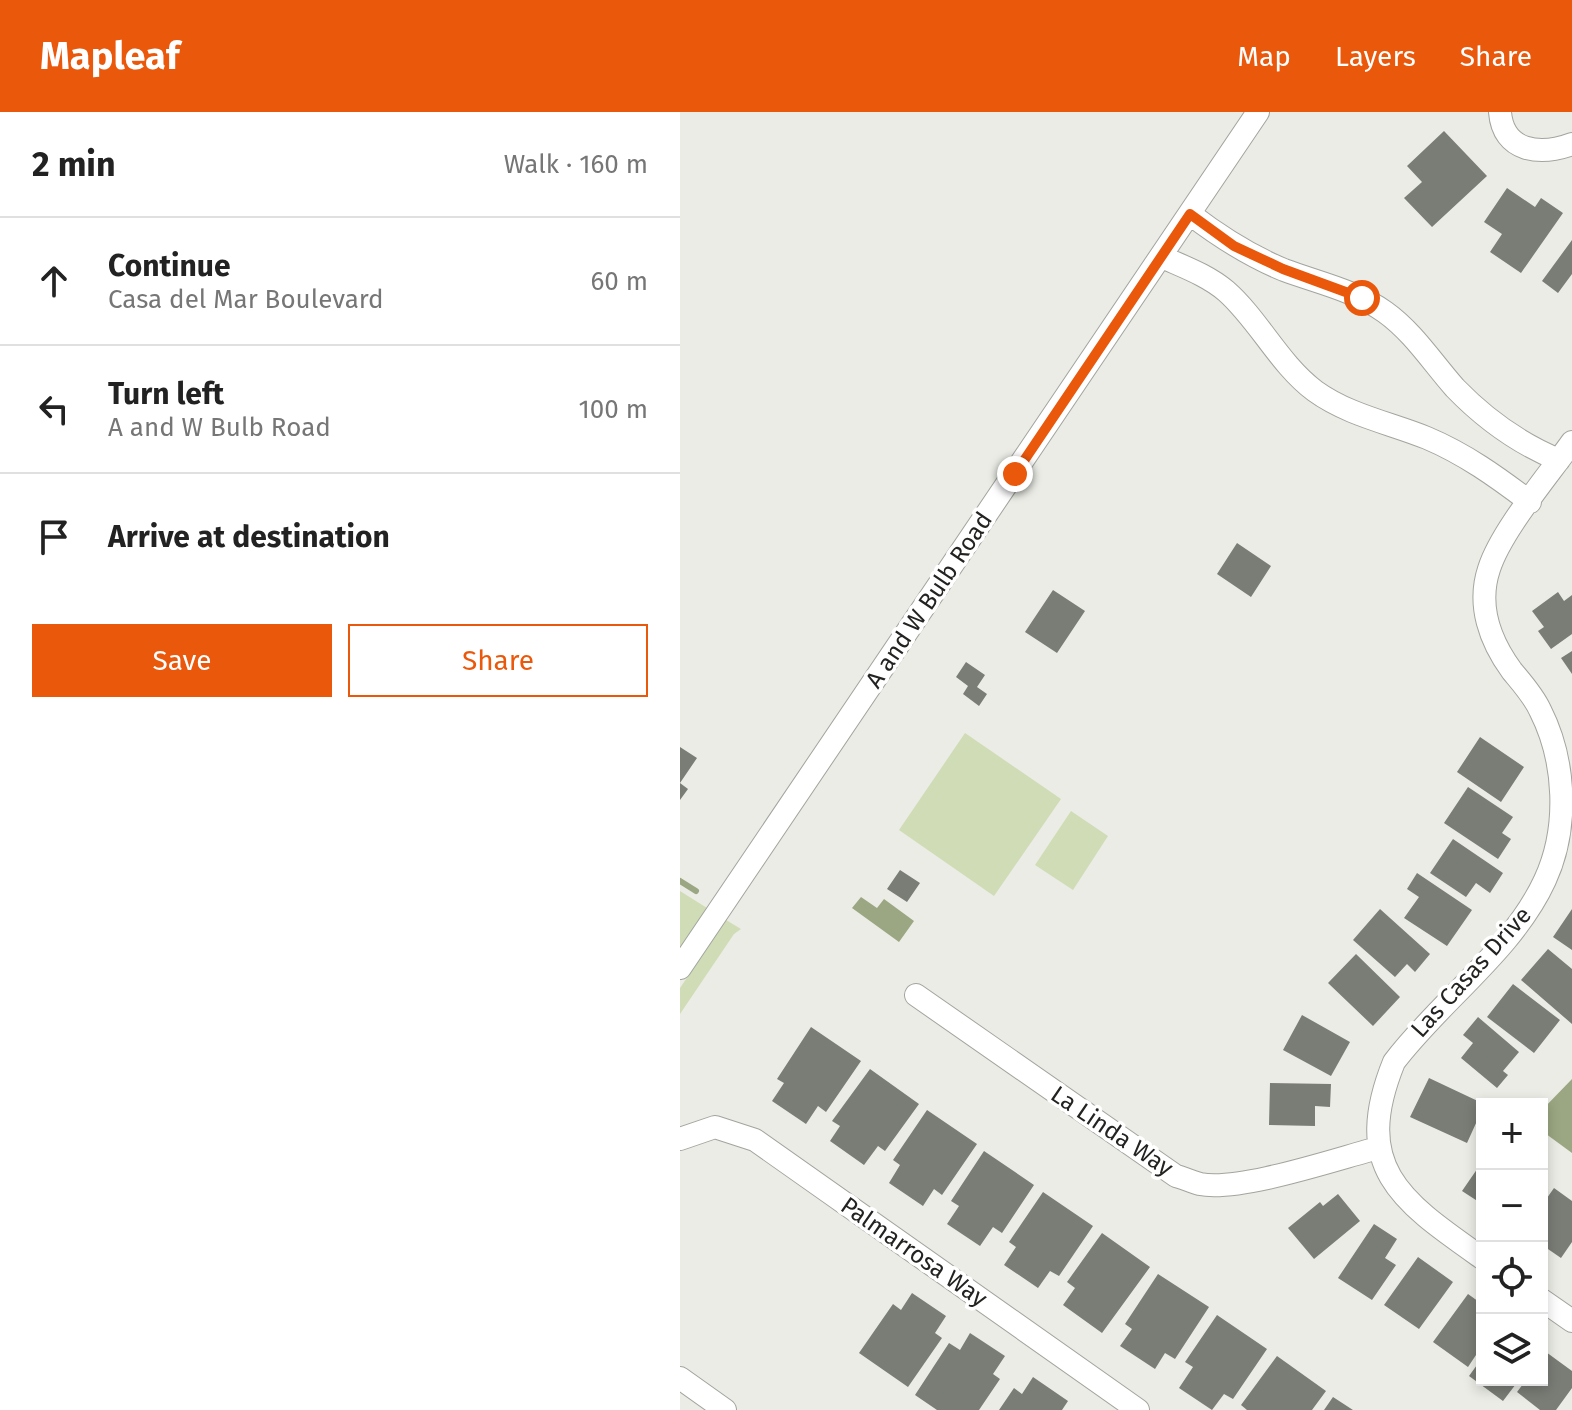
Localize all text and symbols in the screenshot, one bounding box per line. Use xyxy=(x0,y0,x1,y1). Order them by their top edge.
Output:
text: Mapleaf xyxy=(40,33,179,79)
text: Map xyxy=(1237,40,1291,73)
text: Layers xyxy=(1335,40,1416,73)
text: Share xyxy=(1460,40,1532,73)
text: 2 min xyxy=(32,144,116,185)
text: Walk · 160 m xyxy=(504,149,648,180)
text: Continue xyxy=(108,248,231,284)
icon: ahead xyxy=(32,259,76,303)
text: 60 m xyxy=(590,266,648,297)
route start xyxy=(1344,280,1380,316)
text: Casa del Mar Boulevard xyxy=(108,284,384,315)
text: Turn left xyxy=(108,376,224,412)
icon: left xyxy=(32,387,76,431)
text: 100 m xyxy=(579,394,648,425)
text: A and W Bulb Road xyxy=(108,412,331,443)
route end xyxy=(997,456,1033,492)
street label: A and W Bulb Road xyxy=(860,507,998,693)
icon: arrive xyxy=(32,515,76,559)
text: Arrive at destination xyxy=(108,519,390,555)
button: Save xyxy=(32,624,332,697)
button: Share xyxy=(348,624,648,697)
street label: Las Casas Drive xyxy=(1405,901,1537,1043)
street label: La Linda Way xyxy=(1046,1080,1179,1182)
map controls xyxy=(1476,1098,1548,1386)
button: + xyxy=(1476,1098,1548,1170)
button: − xyxy=(1476,1170,1548,1242)
street label: Palmarrosa Way xyxy=(836,1191,993,1313)
button: locate xyxy=(1476,1242,1548,1314)
button: layers xyxy=(1476,1314,1548,1386)

